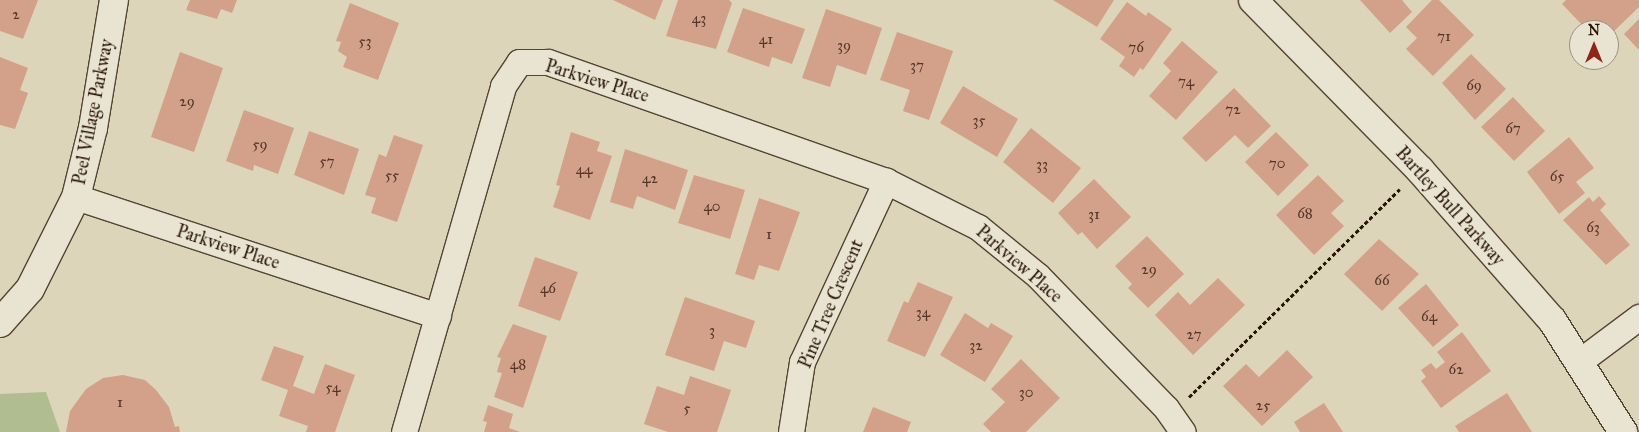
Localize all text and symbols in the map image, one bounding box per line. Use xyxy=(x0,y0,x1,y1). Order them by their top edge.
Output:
house number: 2 xyxy=(12,6,20,24)
house number: 43 xyxy=(692,10,706,28)
north arrow xyxy=(1569,20,1619,70)
text: N xyxy=(1588,22,1600,39)
house number: 71 xyxy=(1437,28,1451,46)
house number: 41 xyxy=(759,31,773,49)
house number: 53 xyxy=(359,33,371,51)
street label: Peel Village Parkway xyxy=(68,37,118,187)
house number: 39 xyxy=(837,37,851,55)
house number: 76 xyxy=(1128,39,1144,57)
street label: Parkview Place xyxy=(543,55,651,107)
house number: 37 xyxy=(910,57,924,75)
house number: 74 xyxy=(1178,73,1194,91)
house number: 69 xyxy=(1466,77,1482,95)
house number: 29 xyxy=(179,93,195,111)
house number: 72 xyxy=(1225,101,1241,119)
house number: 35 xyxy=(973,112,985,130)
house number: 67 xyxy=(1505,120,1521,138)
house number: 59 xyxy=(252,136,268,154)
street label: Bartley Bull Parkway xyxy=(1391,142,1509,270)
house number: 57 xyxy=(320,153,334,171)
house number: 70 xyxy=(1269,155,1285,173)
house number: 33 xyxy=(1036,156,1048,174)
house number: 44 xyxy=(576,161,592,179)
house number: 55 xyxy=(385,167,399,185)
house number: 65 xyxy=(1550,168,1564,186)
house number: 42 xyxy=(642,170,658,188)
house number: 40 xyxy=(703,198,721,216)
house number: 68 xyxy=(1297,205,1313,223)
house number: 31 xyxy=(1088,206,1100,224)
house number: 63 xyxy=(1586,219,1600,237)
street label: Parkview Place xyxy=(174,220,282,274)
street label: Parkview Place xyxy=(971,221,1067,307)
house number: 1 xyxy=(766,226,772,244)
street label: Pine Tree Crescent xyxy=(794,236,868,372)
house number: 29 xyxy=(1141,261,1157,279)
house number: 66 xyxy=(1374,272,1390,290)
house number: 46 xyxy=(540,280,556,298)
house number: 34 xyxy=(916,304,930,322)
house number: 64 xyxy=(1421,308,1437,326)
house number: 3 xyxy=(709,322,715,340)
house number: 27 xyxy=(1186,326,1202,344)
house number: 32 xyxy=(969,337,983,355)
house number: 48 xyxy=(510,356,526,374)
house number: 62 xyxy=(1448,361,1464,379)
house number: 54 xyxy=(326,379,340,397)
house number: 30 xyxy=(1019,384,1033,402)
house number: 1 xyxy=(117,394,123,412)
house number: 25 xyxy=(1256,397,1270,415)
house number: 5 xyxy=(684,400,690,418)

